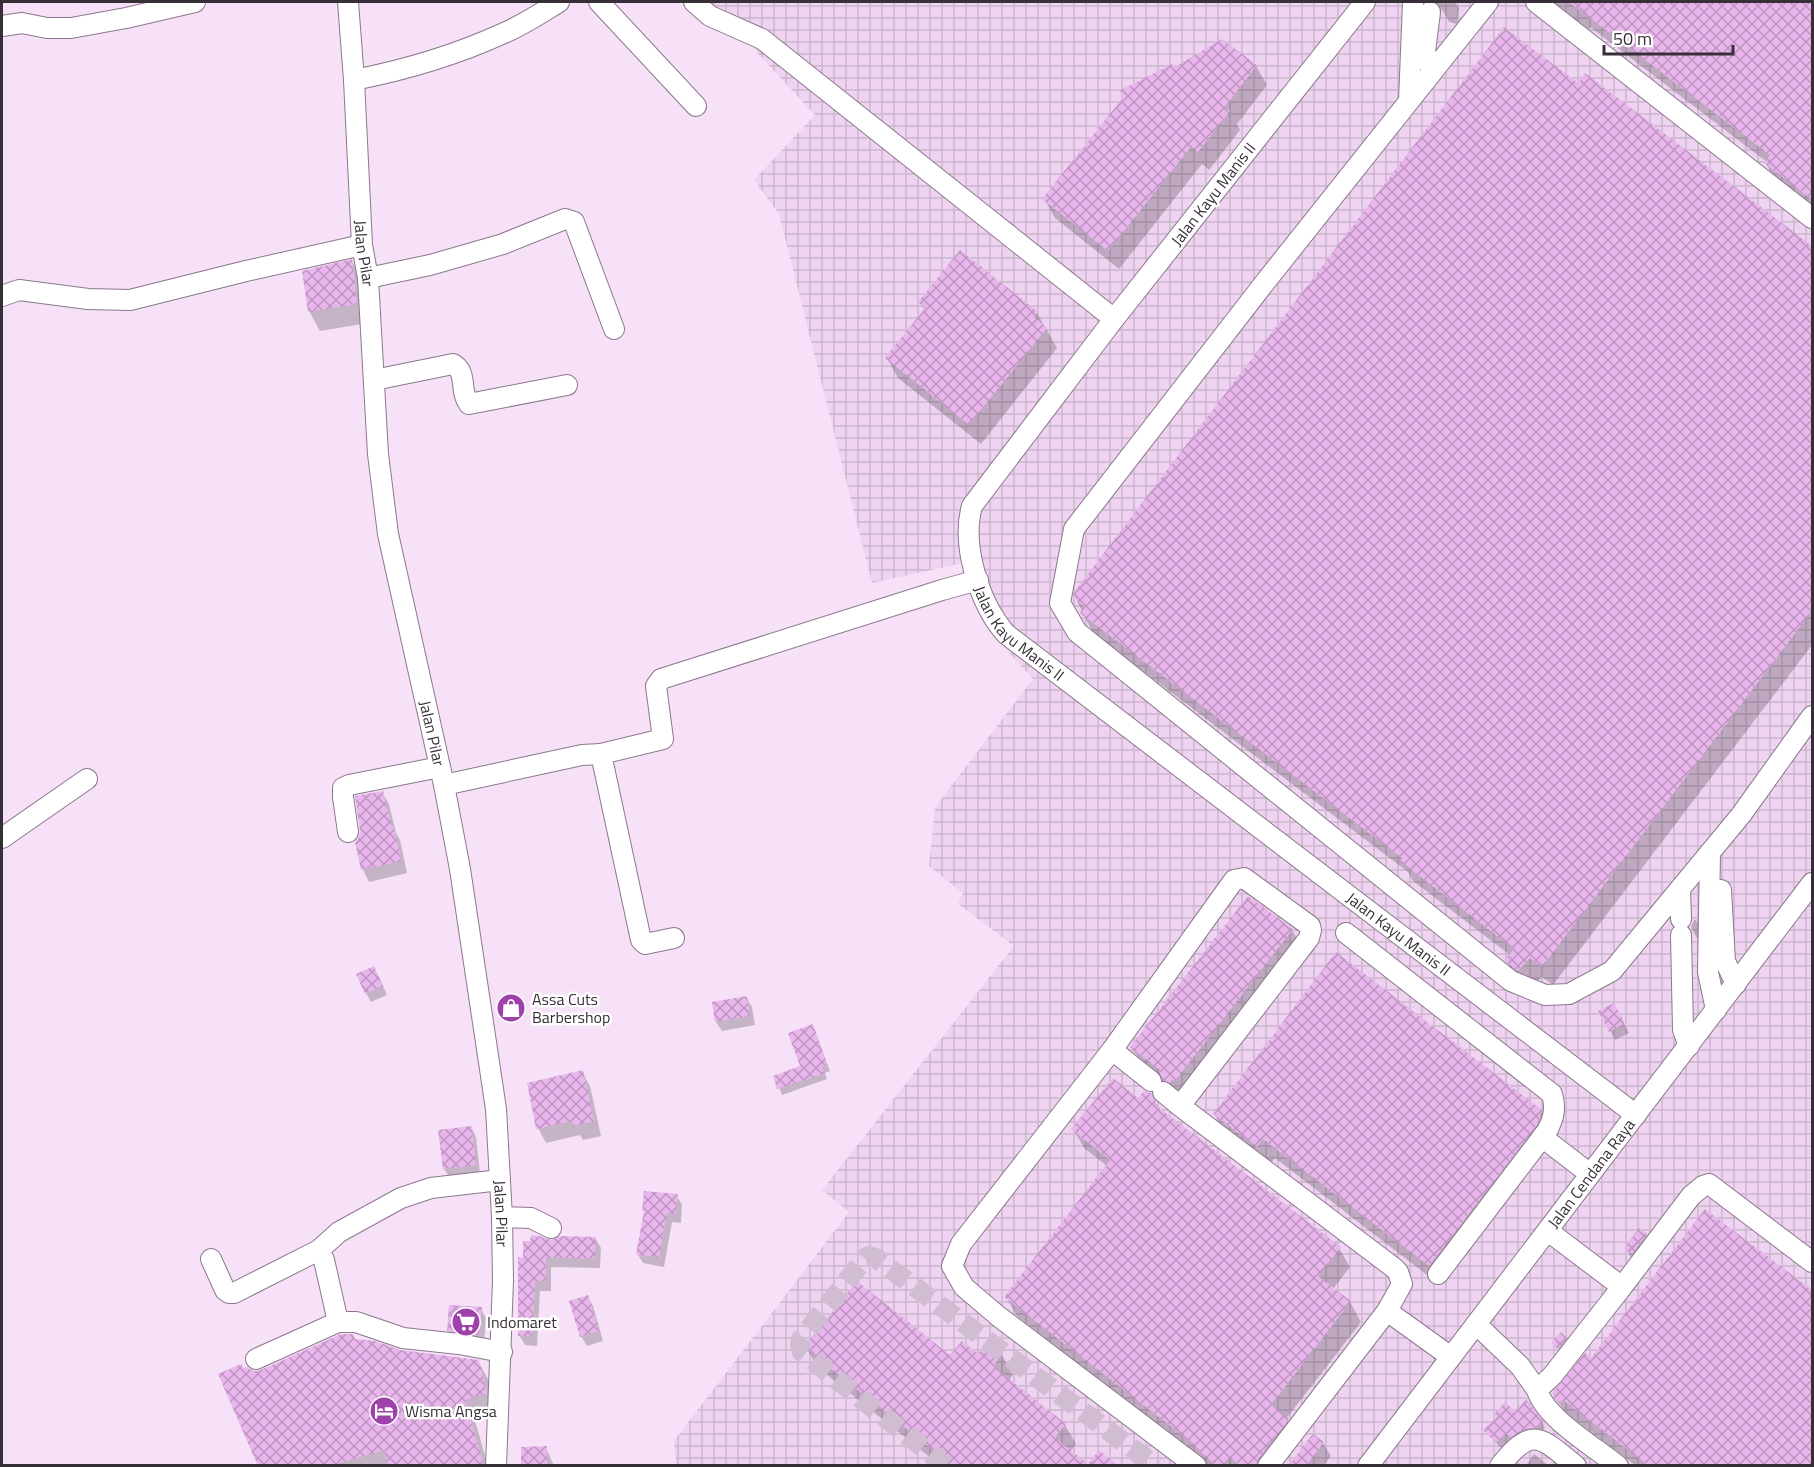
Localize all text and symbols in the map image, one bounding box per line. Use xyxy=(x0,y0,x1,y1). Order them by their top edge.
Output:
scale bar xyxy=(1604,18,1733,56)
text: 50 m xyxy=(1613,25,1652,52)
street label: Jalan Kayu Manis II xyxy=(1165,137,1261,251)
street label: Jalan Pilar xyxy=(349,220,380,288)
street label: Jalan Kayu Manis II xyxy=(968,582,1070,687)
street label: Jalan Pilar xyxy=(413,698,452,769)
street label: Jalan Kayu Manis II xyxy=(1341,886,1456,981)
place label: Assa Cuts Barbershop xyxy=(532,987,610,1029)
shop icon: Assa Cuts Barbershop xyxy=(495,992,527,1024)
street label: Jalan Cendana Raya xyxy=(1541,1114,1640,1233)
street label: Jalan Pilar xyxy=(488,1180,514,1248)
supermarket icon: Indomaret xyxy=(450,1306,482,1338)
place label: Indomaret xyxy=(487,1310,557,1334)
hotel icon: Wisma Angsa xyxy=(368,1395,400,1427)
place label: Wisma Angsa xyxy=(405,1399,497,1423)

